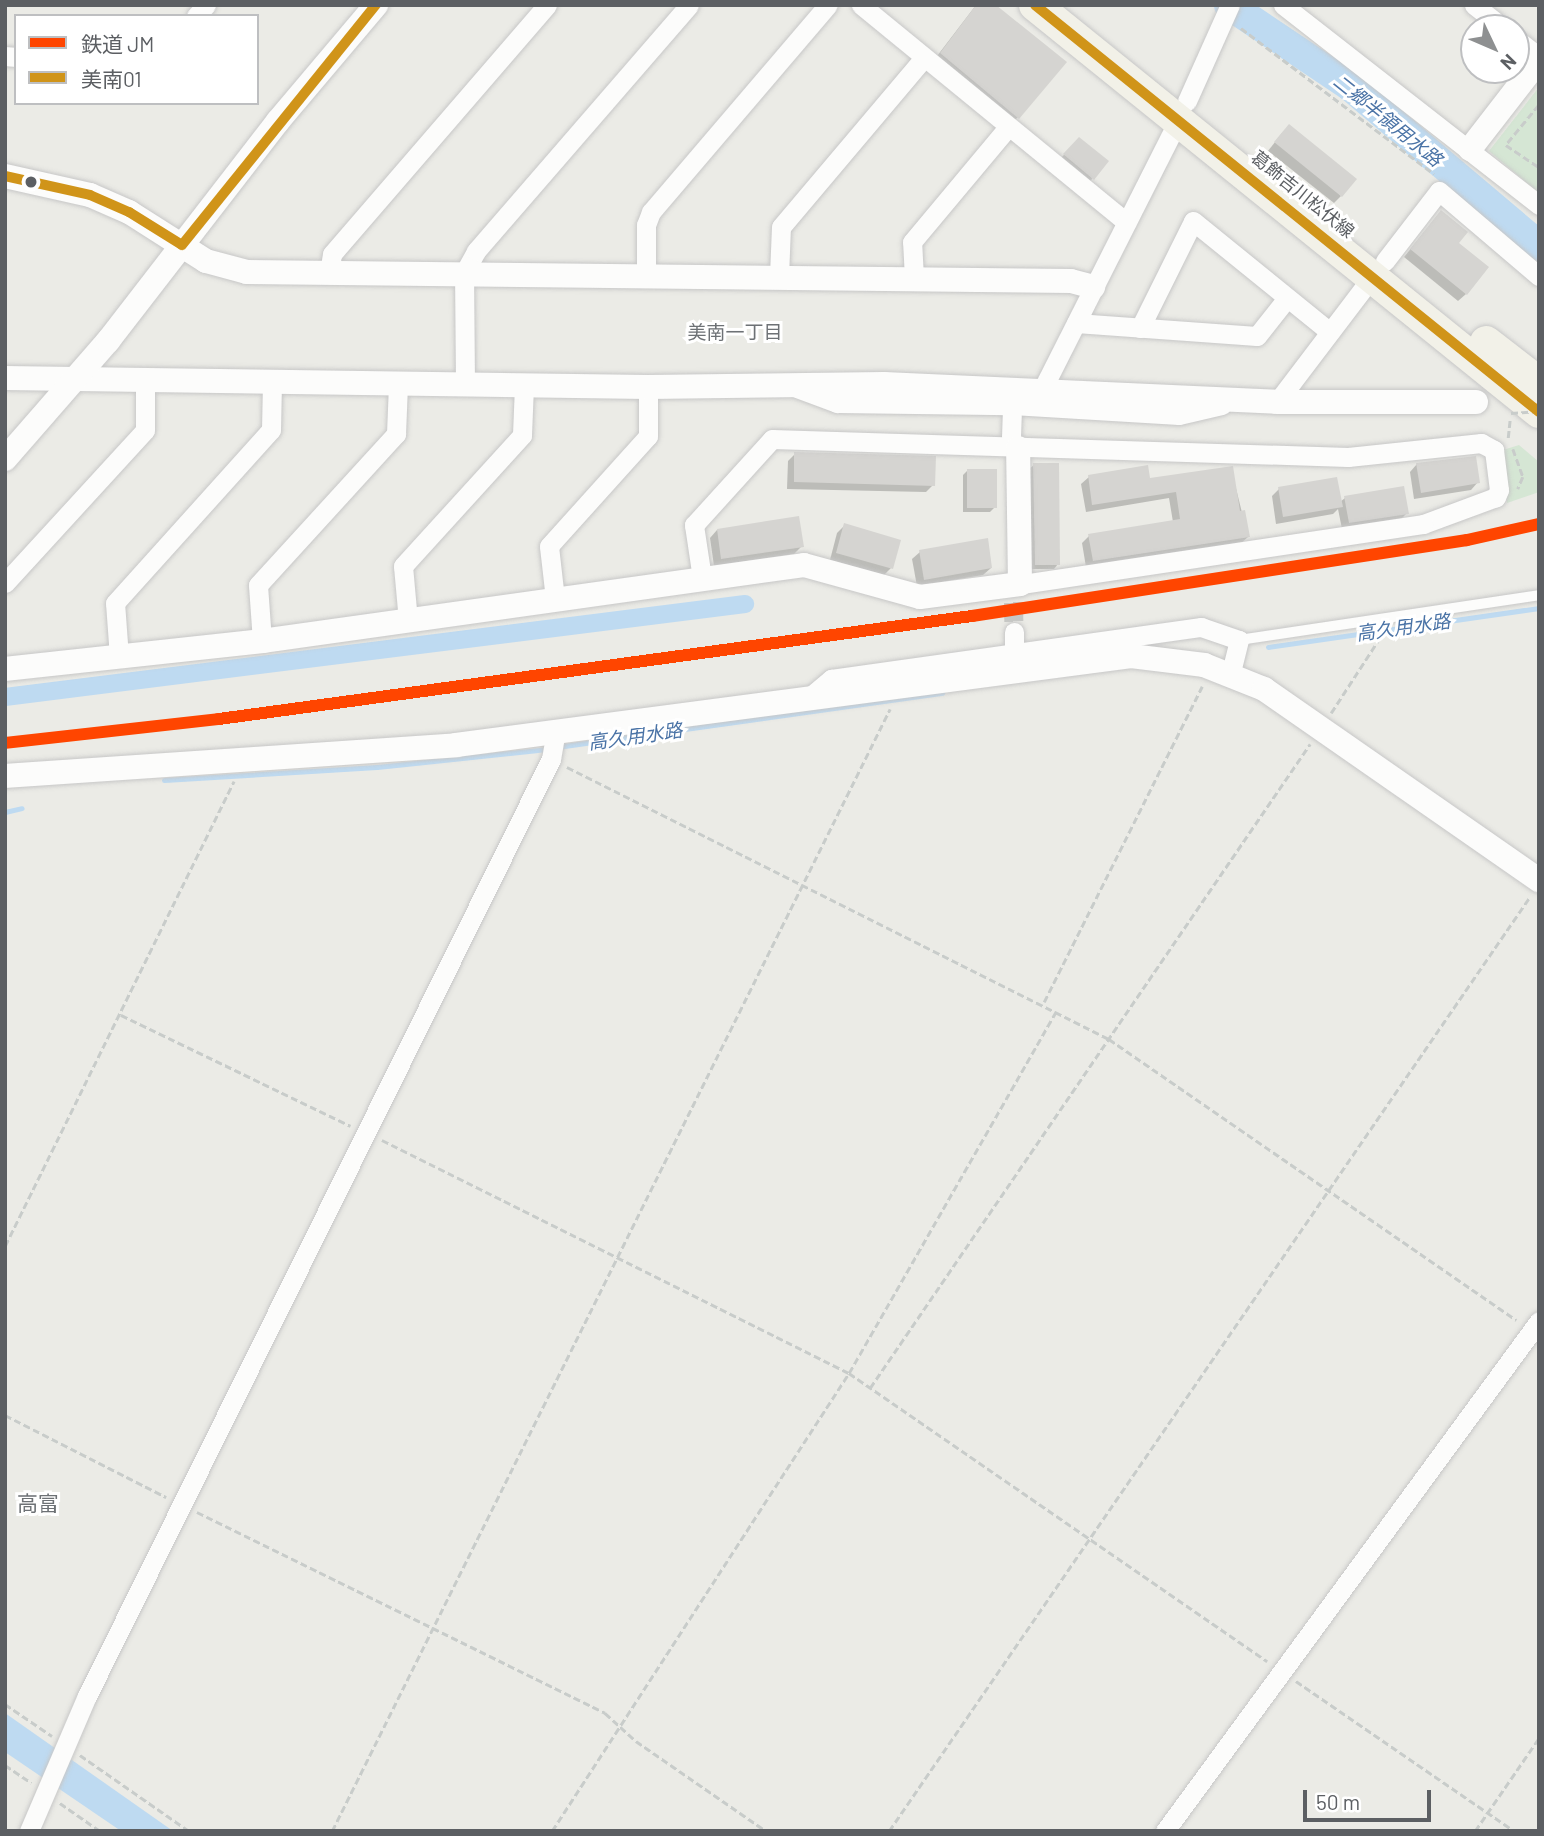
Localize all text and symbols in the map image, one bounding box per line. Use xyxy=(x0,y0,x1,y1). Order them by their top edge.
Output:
legend xyxy=(14,14,259,105)
north arrow xyxy=(1460,14,1530,84)
text: 鉄道 JM xyxy=(81,31,154,56)
text: N xyxy=(1496,50,1522,75)
text: 美南01 xyxy=(81,66,142,91)
water label: 二郷半領用水路 xyxy=(1329,69,1447,171)
street label: 葛飾吉川松伏線 xyxy=(1247,146,1359,242)
unlabelled marker xyxy=(24,175,38,189)
district label: 美南一丁目 xyxy=(688,321,782,343)
water label: 高久用水路 xyxy=(1354,609,1452,645)
water label: 高久用水路 xyxy=(586,718,684,754)
district label: 高富 xyxy=(17,1490,59,1516)
scale bar xyxy=(1306,1776,1434,1820)
text: 50 m xyxy=(1316,1789,1360,1814)

